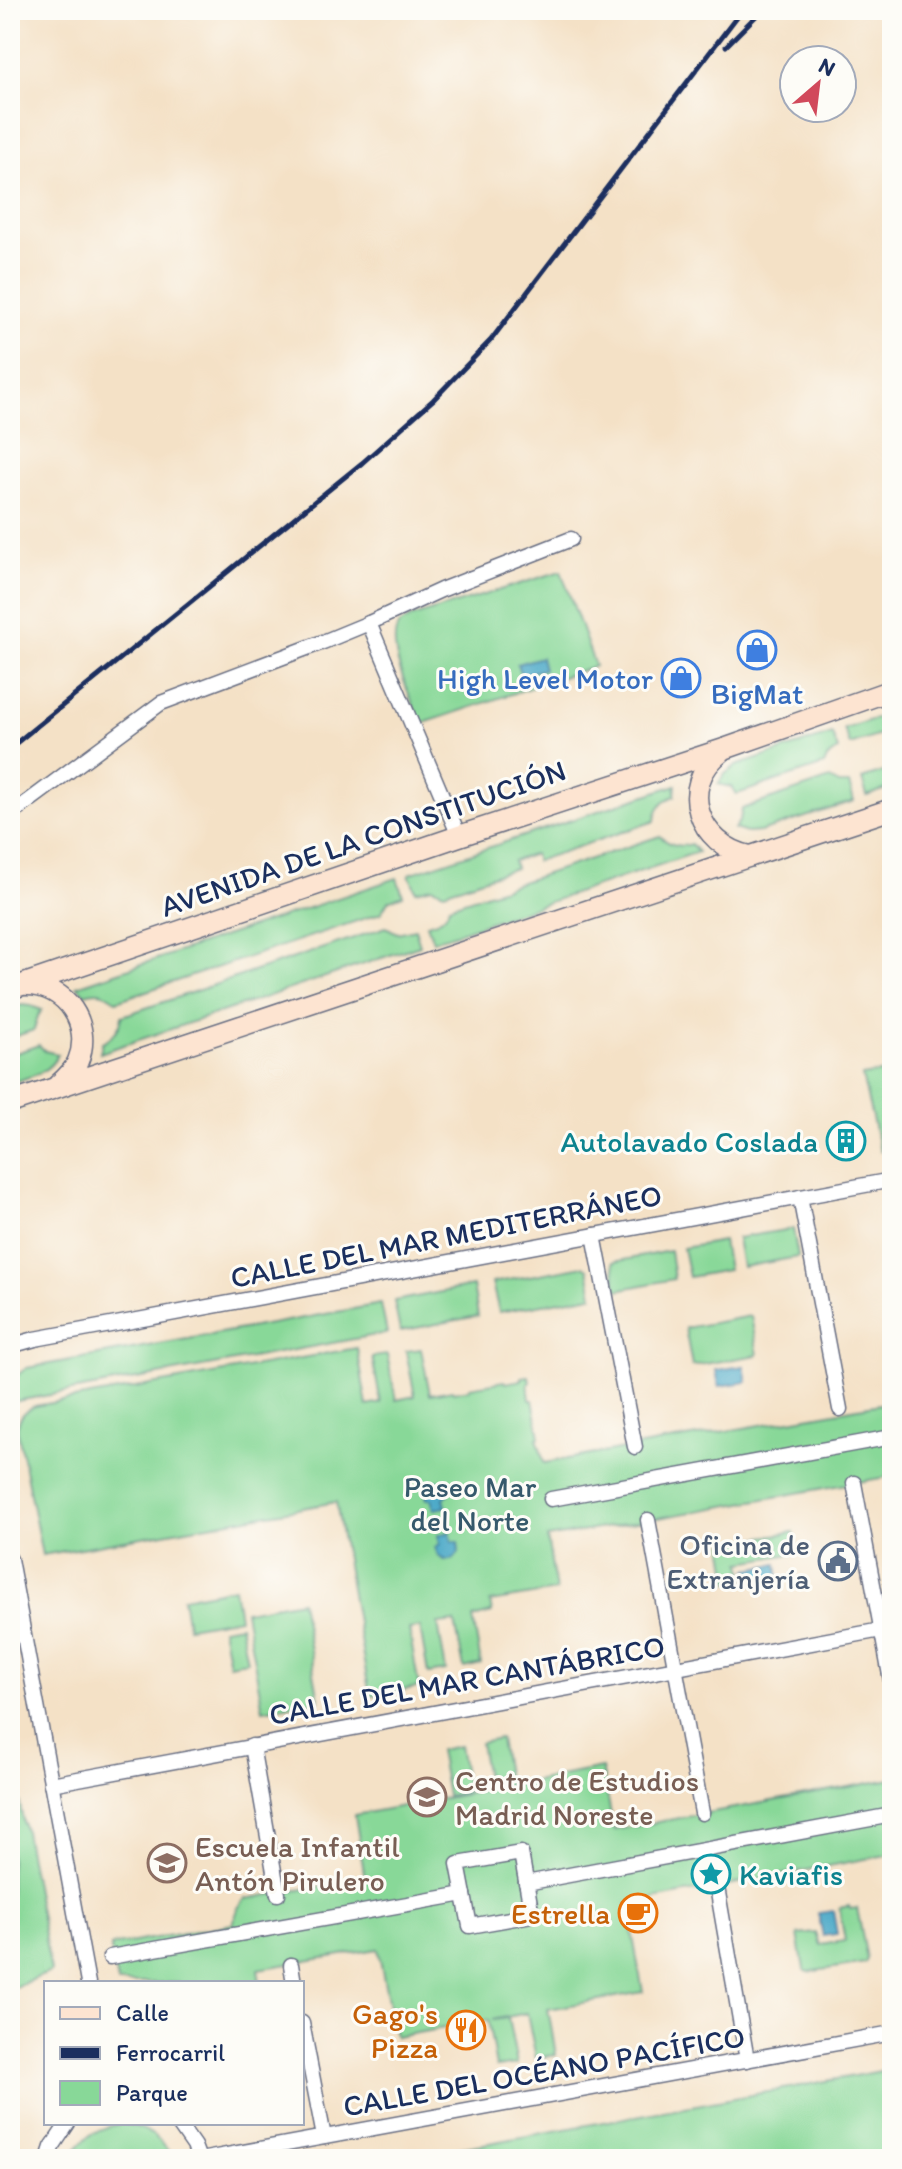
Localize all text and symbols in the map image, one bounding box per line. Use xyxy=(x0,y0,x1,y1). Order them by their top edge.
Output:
north arrow xyxy=(778,44,858,124)
text: N xyxy=(814,51,840,82)
shop icon: BigMat xyxy=(736,629,778,671)
shop icon: High Level Motor xyxy=(660,657,702,699)
place label: High Level Motor xyxy=(437,660,653,697)
place label: BigMat xyxy=(711,675,803,712)
street label: AVENIDA DE LA CONSTITUCIÓN xyxy=(155,751,571,925)
building icon: Autolavado Coslada xyxy=(825,1120,867,1162)
place label: Autolavado Coslada xyxy=(561,1123,818,1160)
street label: CALLE DEL MAR MEDITERRÁNEO xyxy=(227,1176,665,1296)
park label: Paseo Mar del Norte xyxy=(404,1468,537,1539)
place label: Oficina de Extranjería xyxy=(666,1526,810,1597)
public building icon: Oficina de Extranjería xyxy=(817,1540,859,1582)
street label: CALLE DEL MAR CANTÁBRICO xyxy=(266,1627,668,1733)
place label: Centro de Estudios Madrid Noreste xyxy=(455,1762,699,1833)
school or university icon: Centro de Estudios Madrid Noreste xyxy=(406,1776,448,1818)
place label: Escuela Infantil Antón Pirulero xyxy=(195,1828,400,1899)
school or university icon: Escuela Infantil Antón Pirulero xyxy=(146,1842,188,1884)
place icon: Kaviafis xyxy=(690,1853,732,1895)
place label: Kaviafis xyxy=(739,1856,843,1893)
cafe icon: Estrella xyxy=(617,1892,659,1934)
place label: Estrella xyxy=(511,1895,610,1932)
legend xyxy=(44,1981,304,2125)
place label: Gago's Pizza xyxy=(352,1995,438,2066)
text: Calle xyxy=(116,1998,169,2027)
restaurant icon: Gago's Pizza xyxy=(445,2009,487,2051)
street label: CALLE DEL OCÉANO PACÍFICO xyxy=(340,2017,748,2125)
text: Ferrocarril xyxy=(116,2038,225,2067)
text: Parque xyxy=(116,2078,188,2107)

